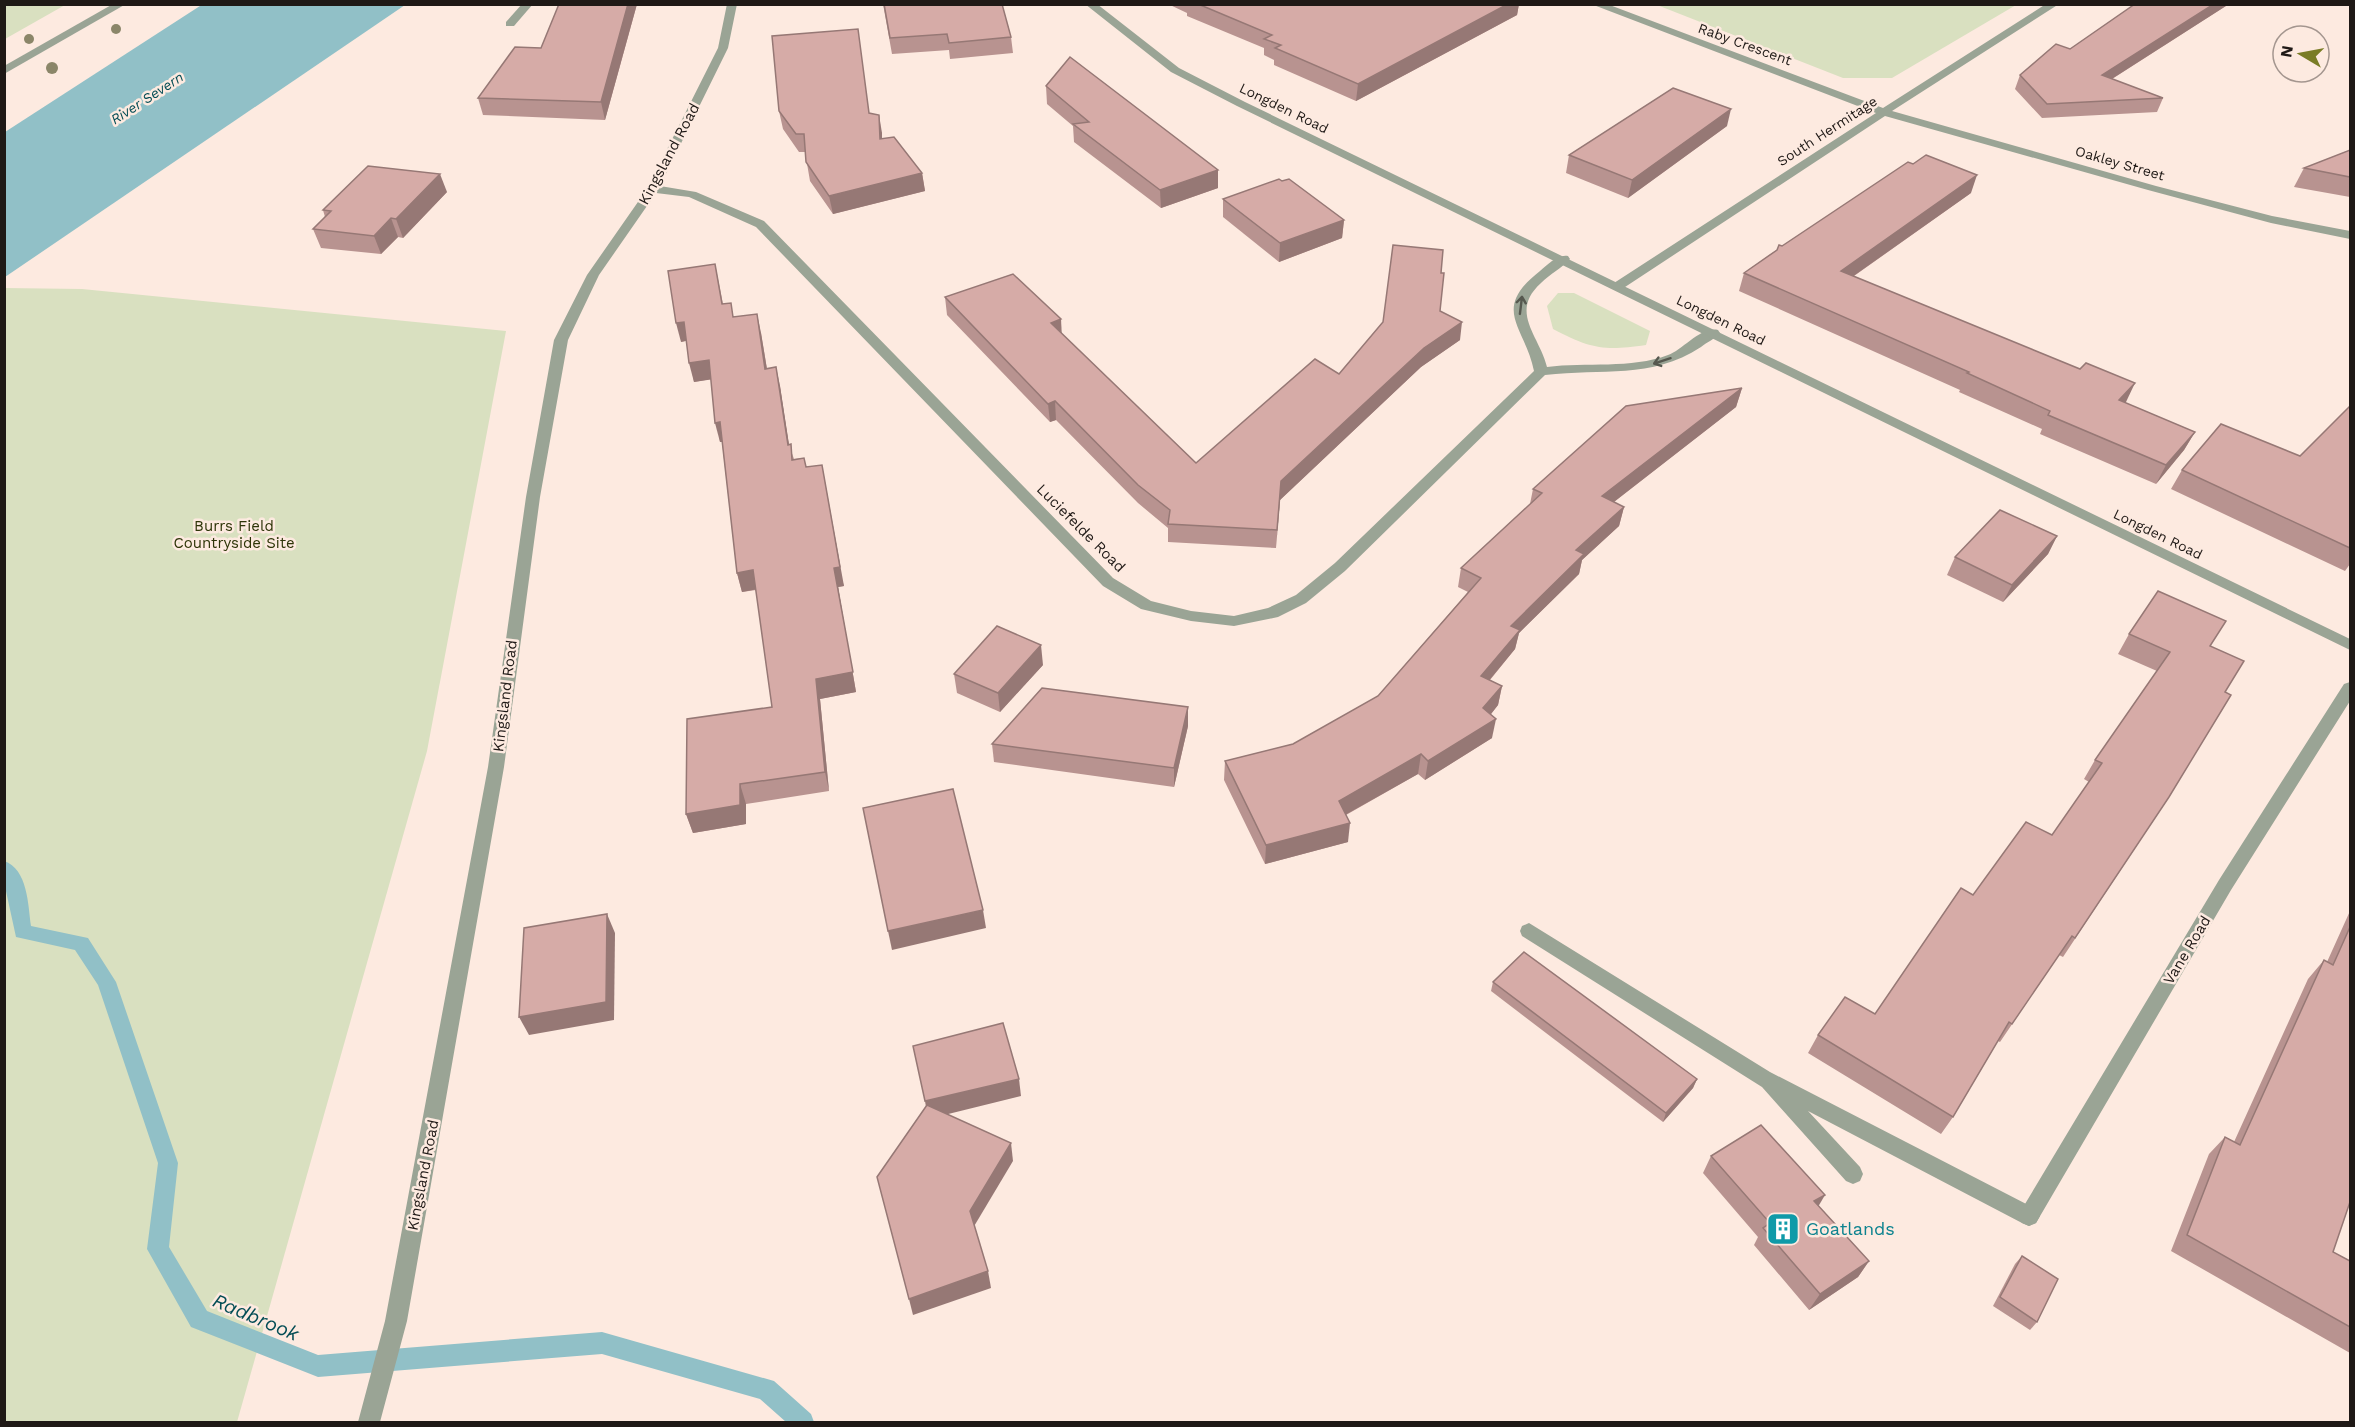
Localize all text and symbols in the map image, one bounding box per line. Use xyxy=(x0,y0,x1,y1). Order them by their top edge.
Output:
street label: Raby Crescent xyxy=(1696,20,1794,68)
north arrow xyxy=(2271,24,2331,84)
text: N xyxy=(2276,44,2297,59)
water label: River Severn xyxy=(108,69,186,127)
street label: Longden Road xyxy=(1237,80,1331,136)
street label: South Hermitage xyxy=(1774,93,1880,169)
street label: Kingsland Road xyxy=(635,100,703,208)
street label: Oakley Street xyxy=(2074,143,2167,183)
street label: Longden Road xyxy=(1674,292,1768,348)
one-way arrow xyxy=(1516,296,1527,315)
one-way arrow xyxy=(1653,356,1672,367)
street label: Luciefelde Road xyxy=(1033,480,1129,576)
street label: Longden Road xyxy=(2111,506,2205,562)
park label: Burrs Field Countryside Site xyxy=(173,517,295,552)
street label: Kingsland Road xyxy=(489,639,521,753)
street label: Vane Road xyxy=(2159,912,2215,988)
street label: Kingsland Road xyxy=(403,1118,443,1232)
building icon: Goatlands xyxy=(1765,1211,1801,1247)
place label: Goatlands xyxy=(1806,1218,1895,1239)
water label: Radbrook xyxy=(209,1288,304,1346)

